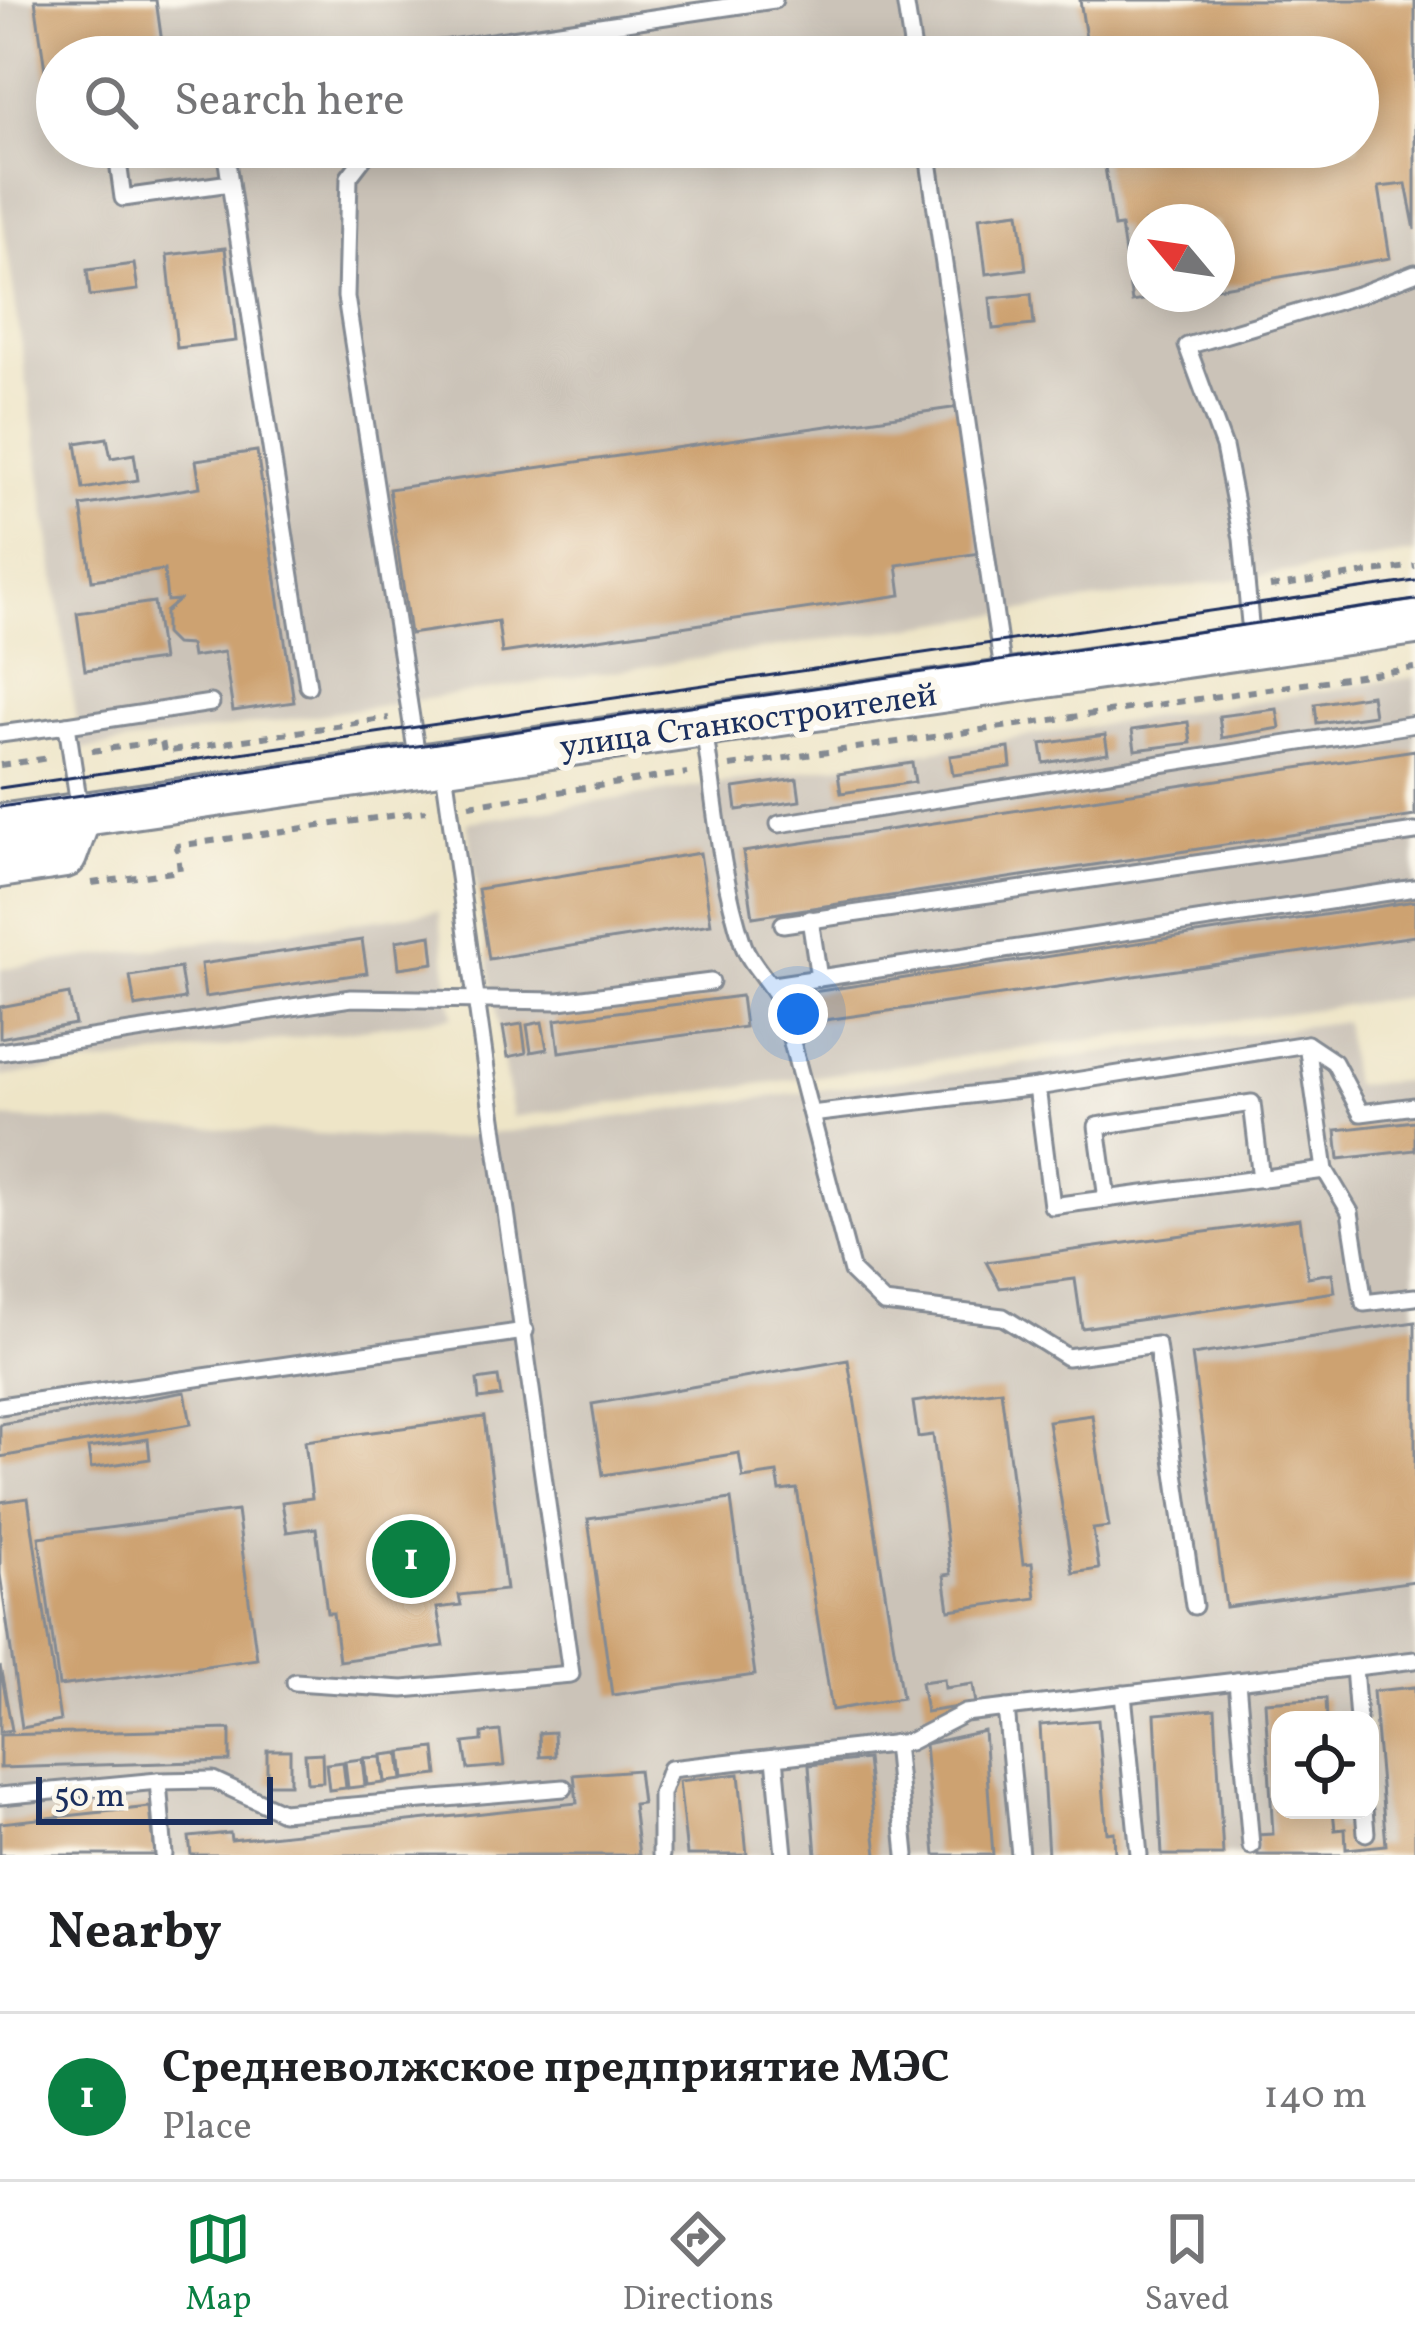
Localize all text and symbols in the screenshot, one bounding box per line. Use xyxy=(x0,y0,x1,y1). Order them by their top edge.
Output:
search box xyxy=(36,36,1379,168)
icon: search xyxy=(78,69,144,135)
text: Search here xyxy=(174,71,405,134)
north arrow xyxy=(1127,204,1235,312)
street label: улица Станкостроителей xyxy=(557,674,940,772)
your location xyxy=(768,984,828,1044)
pin: 1 xyxy=(372,1514,450,1604)
map controls xyxy=(1271,1711,1379,1819)
button: locate xyxy=(1271,1711,1379,1819)
scale bar xyxy=(36,1771,273,1824)
text: 50 m xyxy=(54,1775,125,1821)
text: Nearby xyxy=(48,1898,222,1969)
text: Средневолжское предприятие МЭС xyxy=(162,2038,950,2101)
text: 1 xyxy=(79,2070,95,2124)
text: 140 m xyxy=(1264,2070,1367,2124)
text: Place xyxy=(162,2101,252,2155)
tab: Map xyxy=(185,2206,252,2324)
tab: Directions xyxy=(622,2206,774,2324)
tab: Saved xyxy=(1145,2206,1230,2324)

